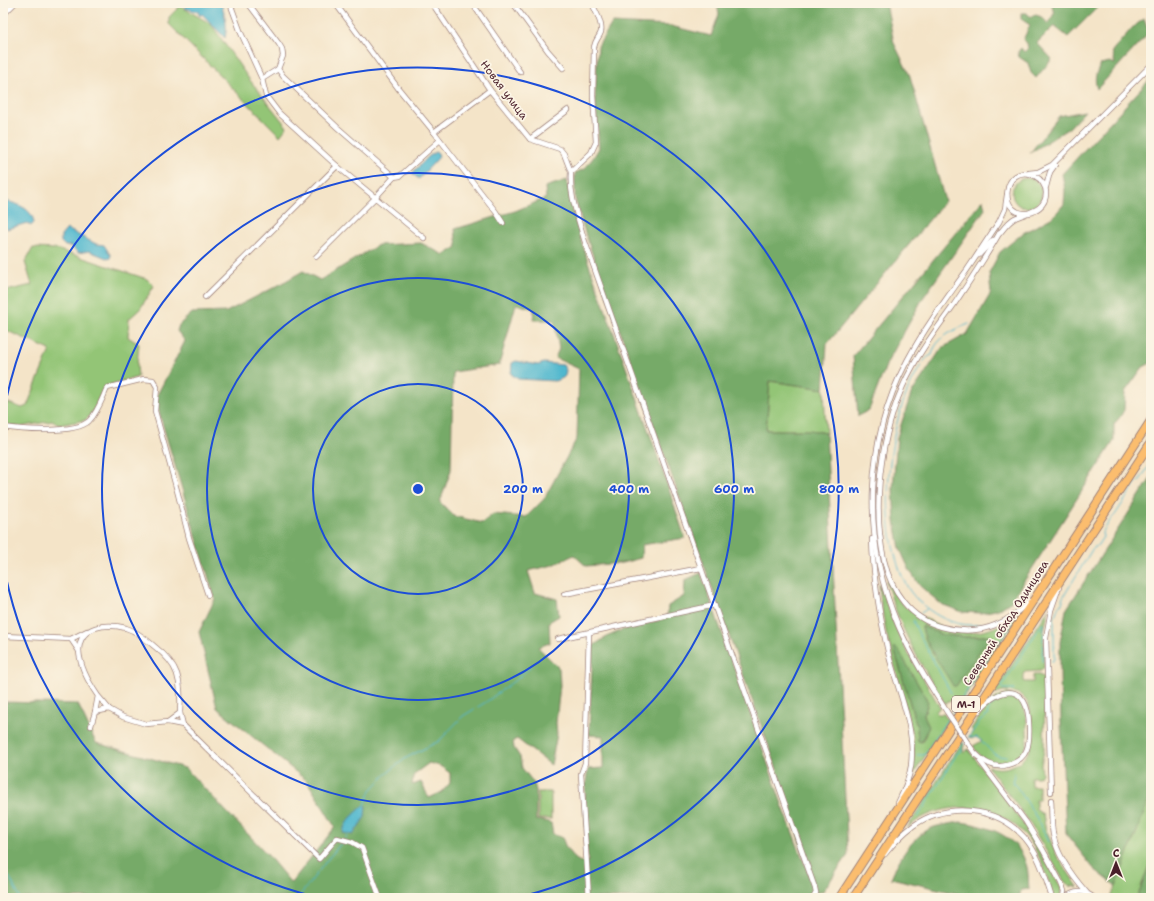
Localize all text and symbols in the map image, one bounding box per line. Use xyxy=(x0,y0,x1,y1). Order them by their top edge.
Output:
street label: Новая улица xyxy=(477,57,531,123)
text: 200 m xyxy=(503,481,543,497)
text: 400 m xyxy=(609,481,649,497)
text: 600 m xyxy=(714,481,754,497)
text: 800 m xyxy=(819,481,859,497)
centre of rings xyxy=(411,482,425,496)
street label: Северный обход Одинцова xyxy=(960,557,1052,688)
road number: М-1 xyxy=(952,696,980,712)
north arrow xyxy=(1096,843,1136,883)
text: С xyxy=(1113,846,1120,861)

